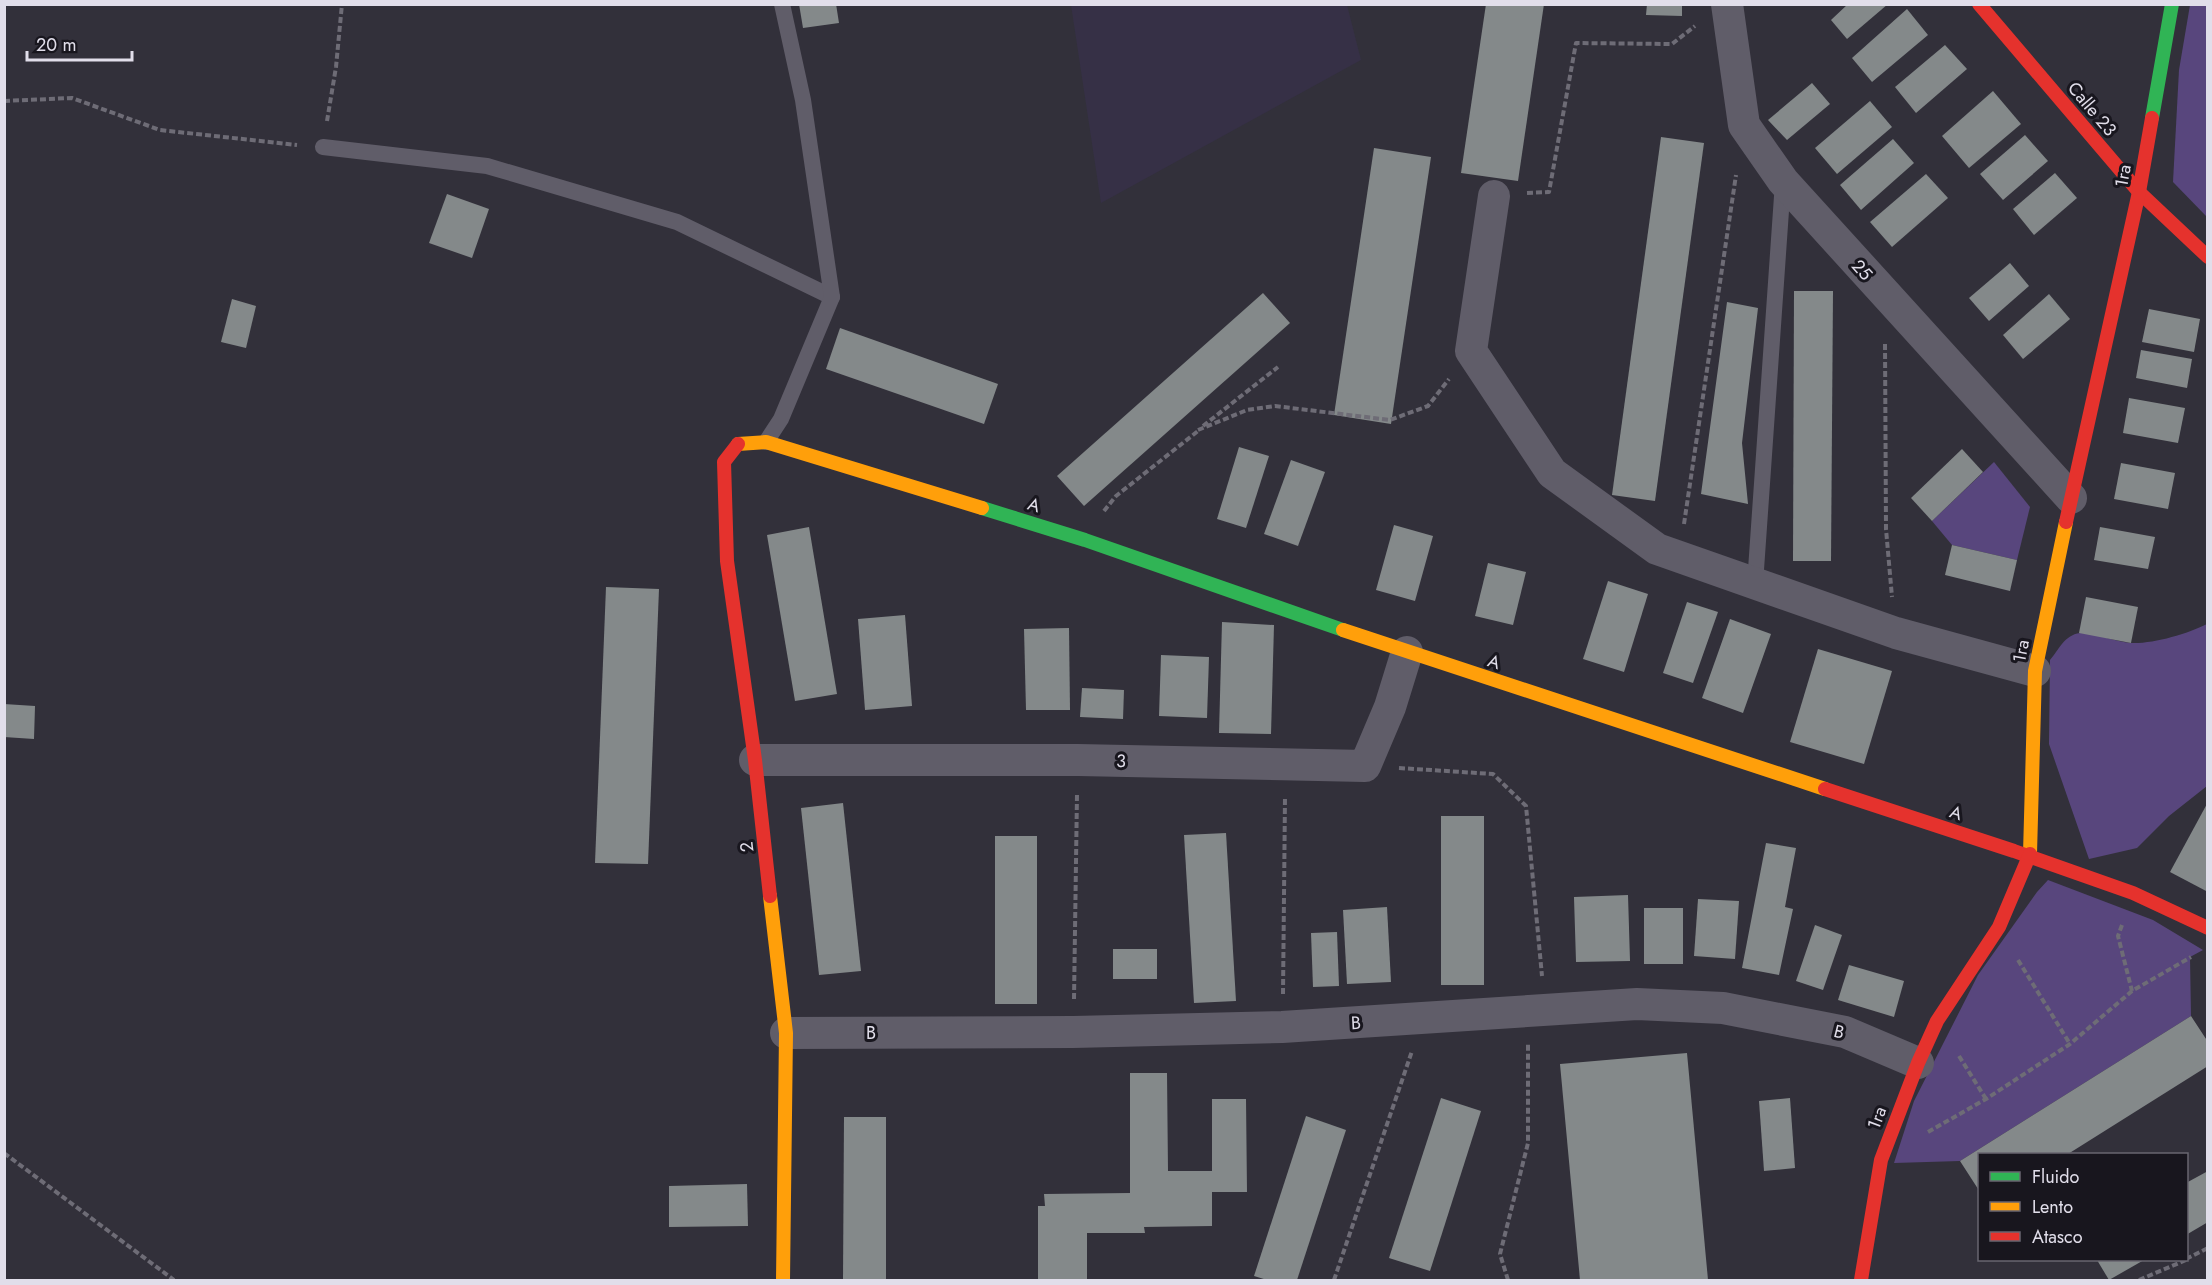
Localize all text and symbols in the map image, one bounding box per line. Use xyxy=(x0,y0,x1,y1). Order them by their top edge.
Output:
scale bar xyxy=(27,24,132,62)
text: 20 m xyxy=(36,32,76,58)
street label: Calle 23 xyxy=(2061,76,2123,142)
street label: 1ra xyxy=(2108,162,2138,190)
street label: 25 xyxy=(1846,254,1878,286)
street label: A xyxy=(1025,491,1044,519)
street label: 1ra xyxy=(2006,637,2036,665)
street label: A xyxy=(1484,648,1504,676)
street label: 3 xyxy=(1116,748,1126,774)
street label: A xyxy=(1946,799,1966,827)
street label: 2 xyxy=(733,840,761,854)
street label: B xyxy=(1350,1010,1362,1036)
street label: B xyxy=(1831,1018,1847,1046)
street label: B xyxy=(866,1020,876,1046)
street label: 1ra xyxy=(1861,1103,1893,1133)
legend xyxy=(1978,1153,2188,1261)
text: Fluido xyxy=(2032,1164,2080,1190)
text: Lento xyxy=(2032,1194,2073,1220)
text: Atasco xyxy=(2032,1224,2083,1250)

